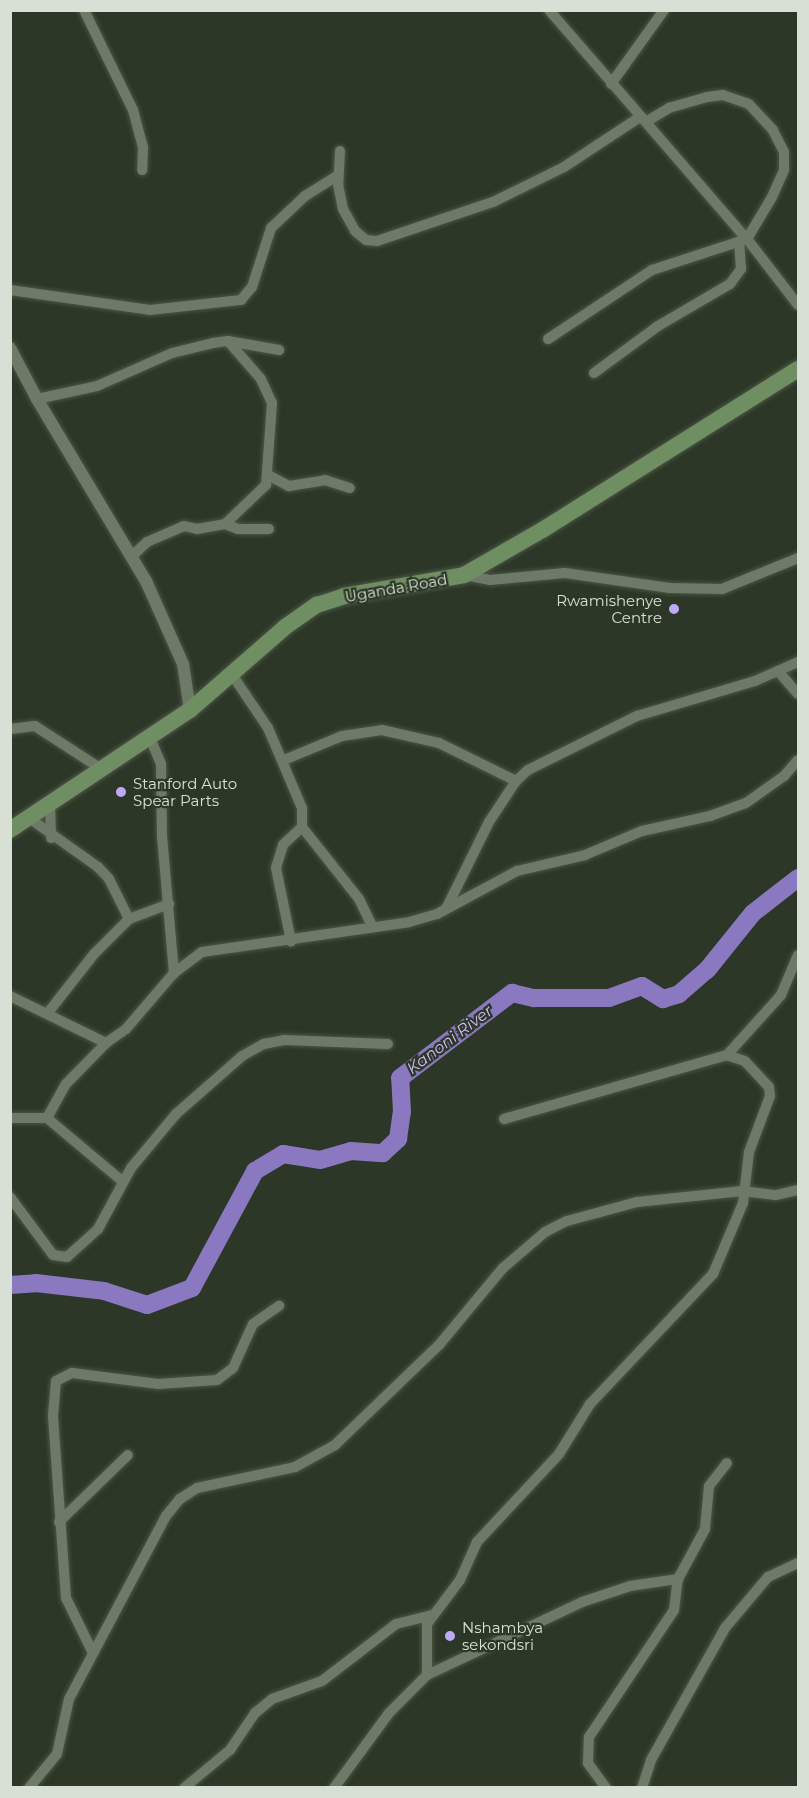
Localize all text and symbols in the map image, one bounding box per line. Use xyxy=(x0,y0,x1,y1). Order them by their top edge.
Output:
street label: Uganda Road xyxy=(344,570,448,606)
place label: Rwamishenye Centre xyxy=(556,591,662,626)
marker: Rwamishenye Centre xyxy=(667,602,681,616)
place label: Stanford Auto Spear Parts xyxy=(133,774,237,809)
marker: Stanford Auto Spear Parts xyxy=(114,785,128,799)
water label: Kanoni River xyxy=(403,1002,497,1078)
place label: Nshambya sekondsri xyxy=(462,1618,543,1653)
marker: Nshambya sekondsri xyxy=(443,1629,457,1643)

